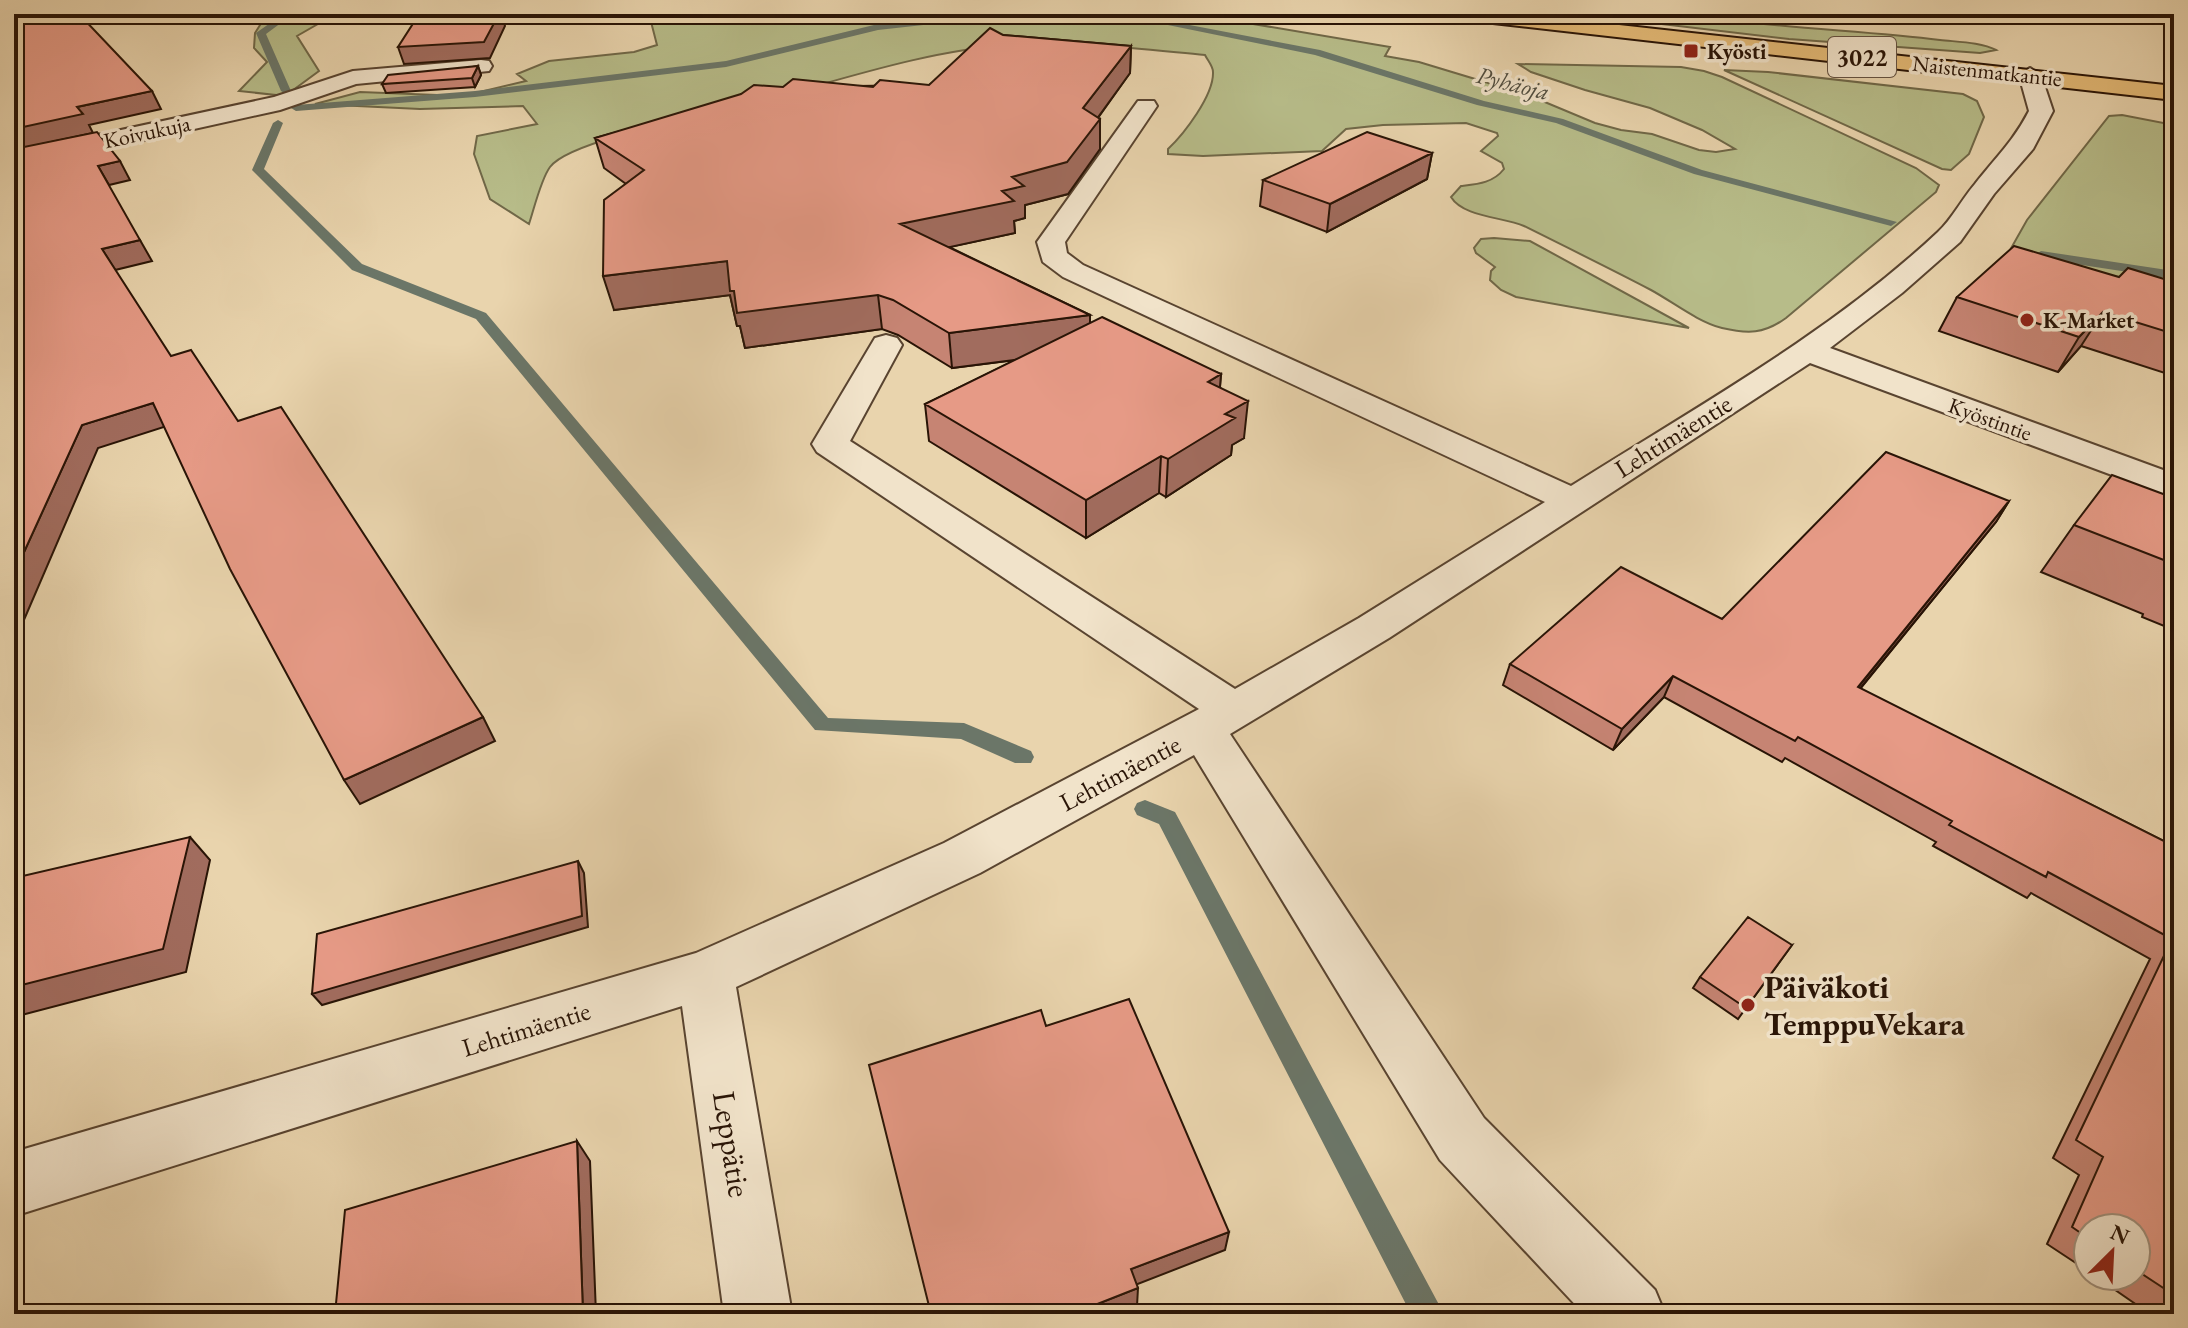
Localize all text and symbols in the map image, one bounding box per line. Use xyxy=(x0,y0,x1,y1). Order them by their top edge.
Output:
place label: Kyösti xyxy=(1707,37,1767,66)
road number: 3022 xyxy=(1828,37,1896,77)
marker: Kyösti xyxy=(1682,42,1700,60)
street label: Naistenmatkantie xyxy=(1911,49,2064,93)
water label: Pyhäoja xyxy=(1473,59,1553,107)
street label: Koivukuja xyxy=(101,109,193,155)
place label: K-Market xyxy=(2043,306,2135,335)
marker: K-Market xyxy=(2018,311,2036,329)
street label: Lehtimäentie xyxy=(1608,387,1738,485)
street label: Kyöstintie xyxy=(1944,391,2036,448)
street label: Lehtimäentie xyxy=(1054,727,1186,819)
place label: Päiväkoti TemppuVekara xyxy=(1764,966,1966,1045)
street label: Lehtimäentie xyxy=(458,993,594,1065)
marker: Päiväkoti TemppuVekara xyxy=(1739,996,1757,1014)
street label: Leppätie xyxy=(703,1088,761,1200)
north arrow xyxy=(2072,1212,2152,1292)
text: N xyxy=(2106,1217,2134,1251)

